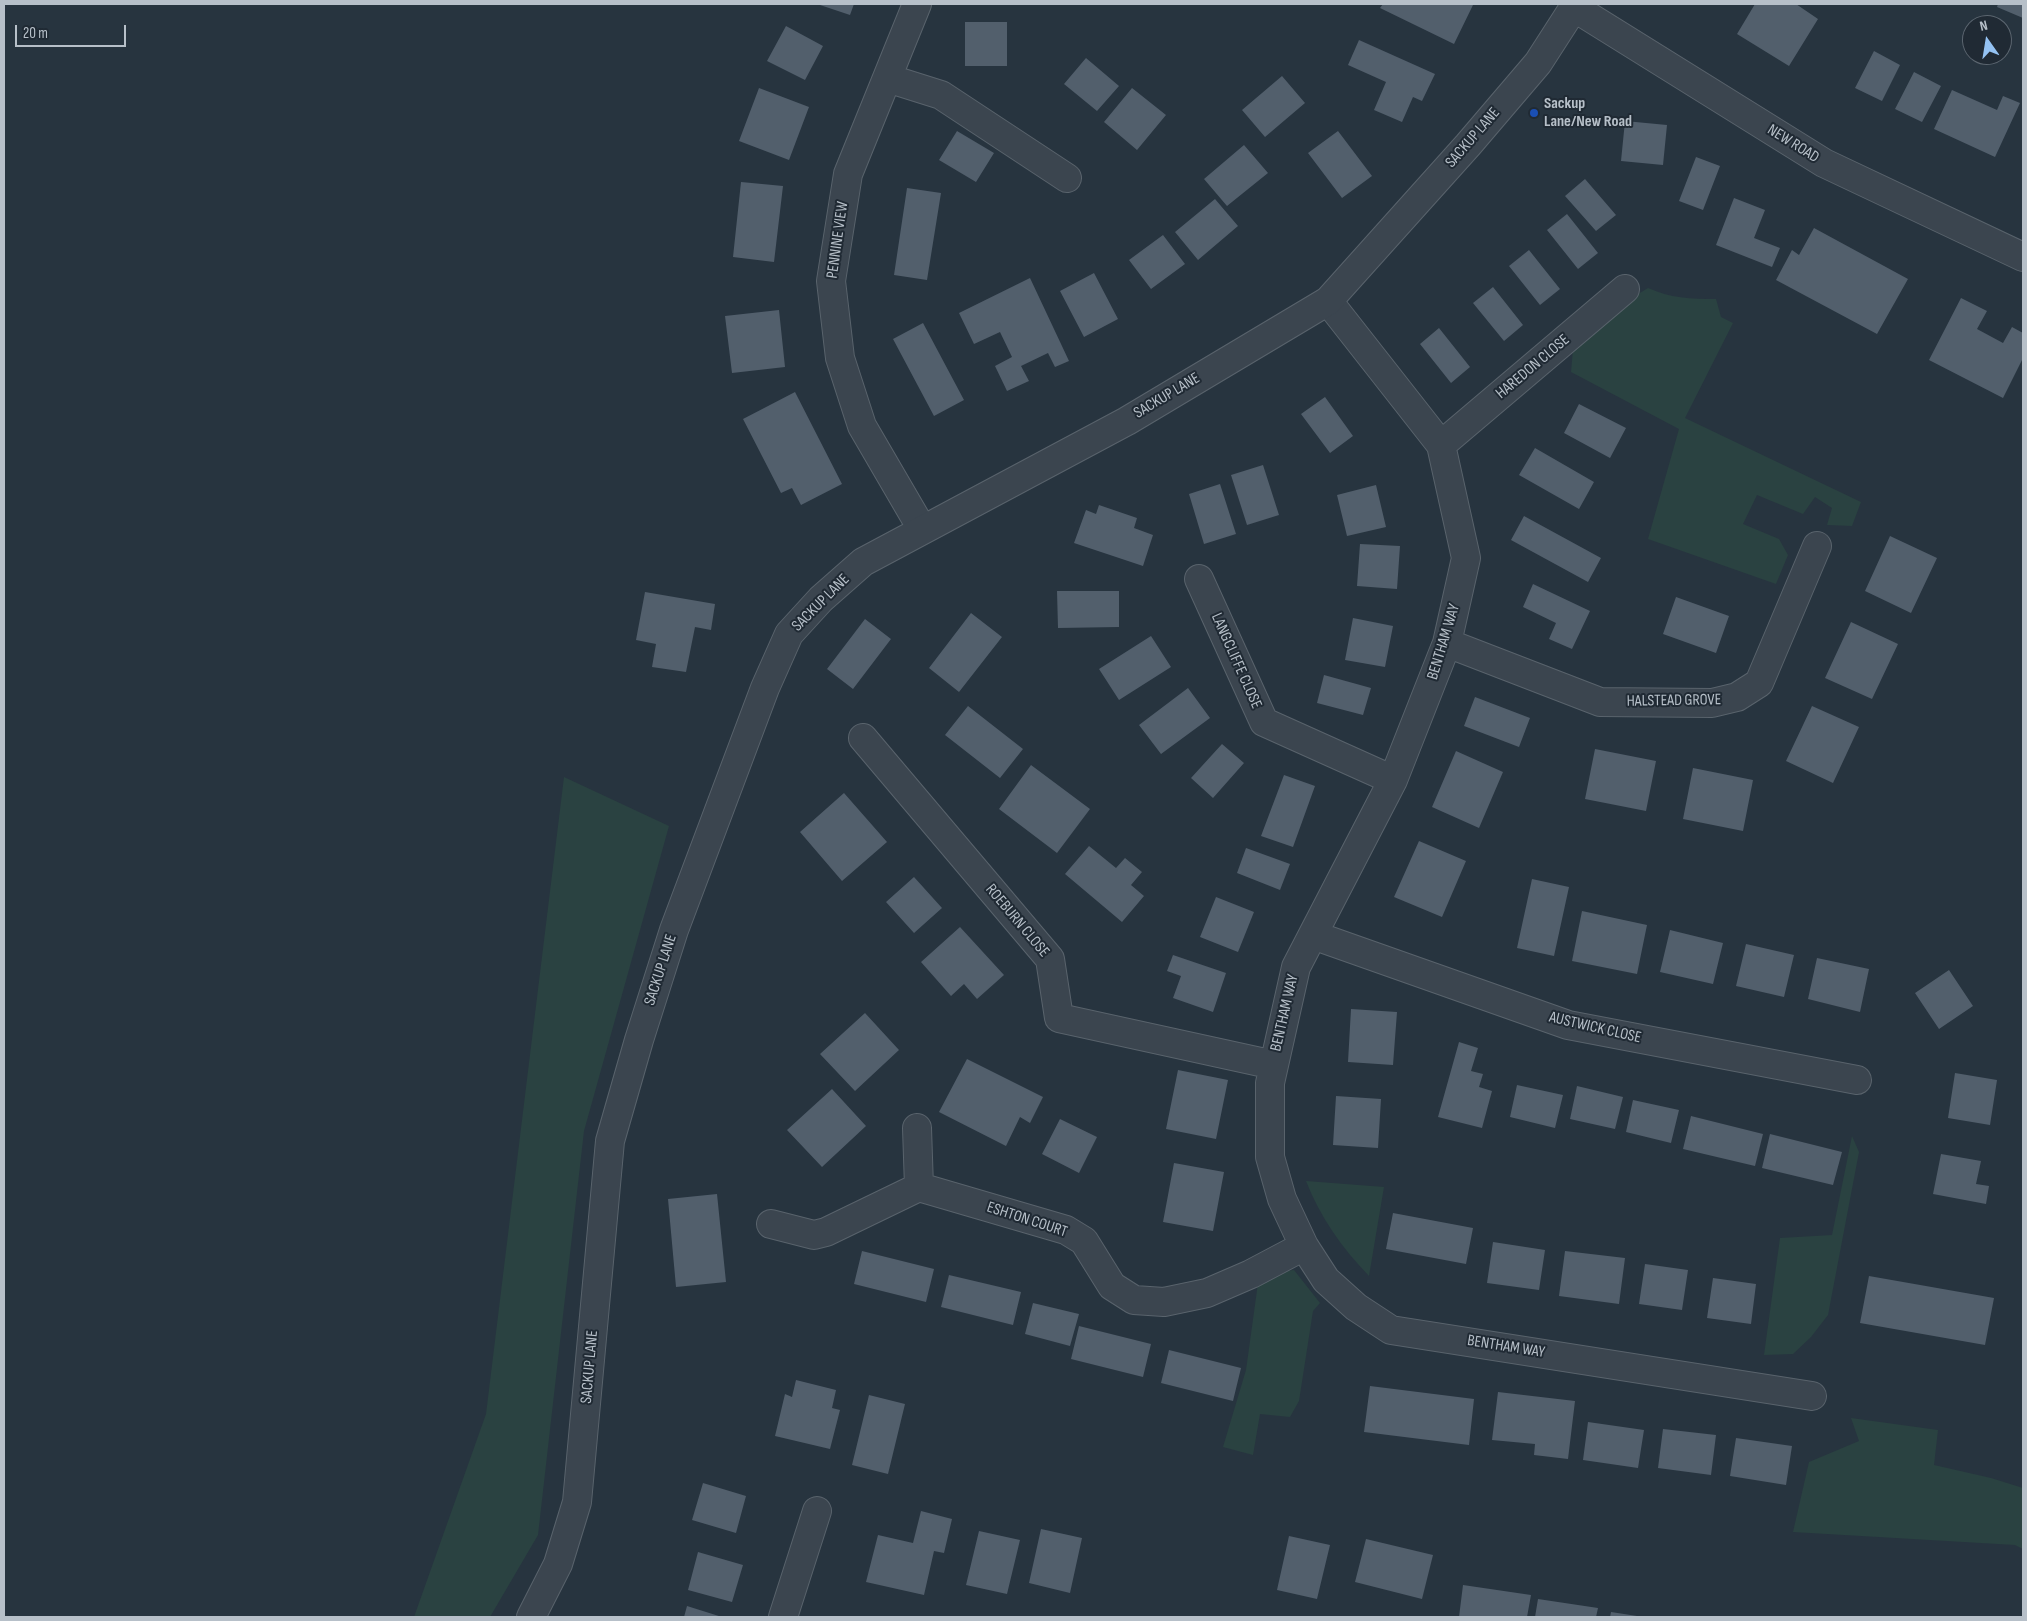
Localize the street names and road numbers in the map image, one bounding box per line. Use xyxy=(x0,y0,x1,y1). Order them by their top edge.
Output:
street label: SACKUP LANE xyxy=(1442,104,1504,172)
street label: NEW ROAD xyxy=(1764,121,1822,167)
street label: PENNINE VIEW xyxy=(823,200,853,280)
street label: HAREDON CLOSE xyxy=(1492,331,1574,403)
street label: SACKUP LANE xyxy=(1131,369,1203,423)
street label: SACKUP LANE xyxy=(788,570,854,636)
street label: BENTHAM WAY xyxy=(1423,602,1465,682)
street label: LANGCLIFFE CLOSE xyxy=(1206,610,1266,712)
street label: HALSTEAD GROVE xyxy=(1627,691,1721,711)
street label: ROEBURN CLOSE xyxy=(981,881,1053,961)
street label: SACKUP LANE xyxy=(641,932,681,1008)
street label: BENTHAM WAY xyxy=(1267,973,1303,1053)
street label: AUSTWICK CLOSE xyxy=(1547,1008,1643,1048)
street label: ESHTON COURT xyxy=(984,1198,1070,1242)
street label: SACKUP LANE xyxy=(577,1330,603,1404)
street label: BENTHAM WAY xyxy=(1466,1331,1546,1363)

